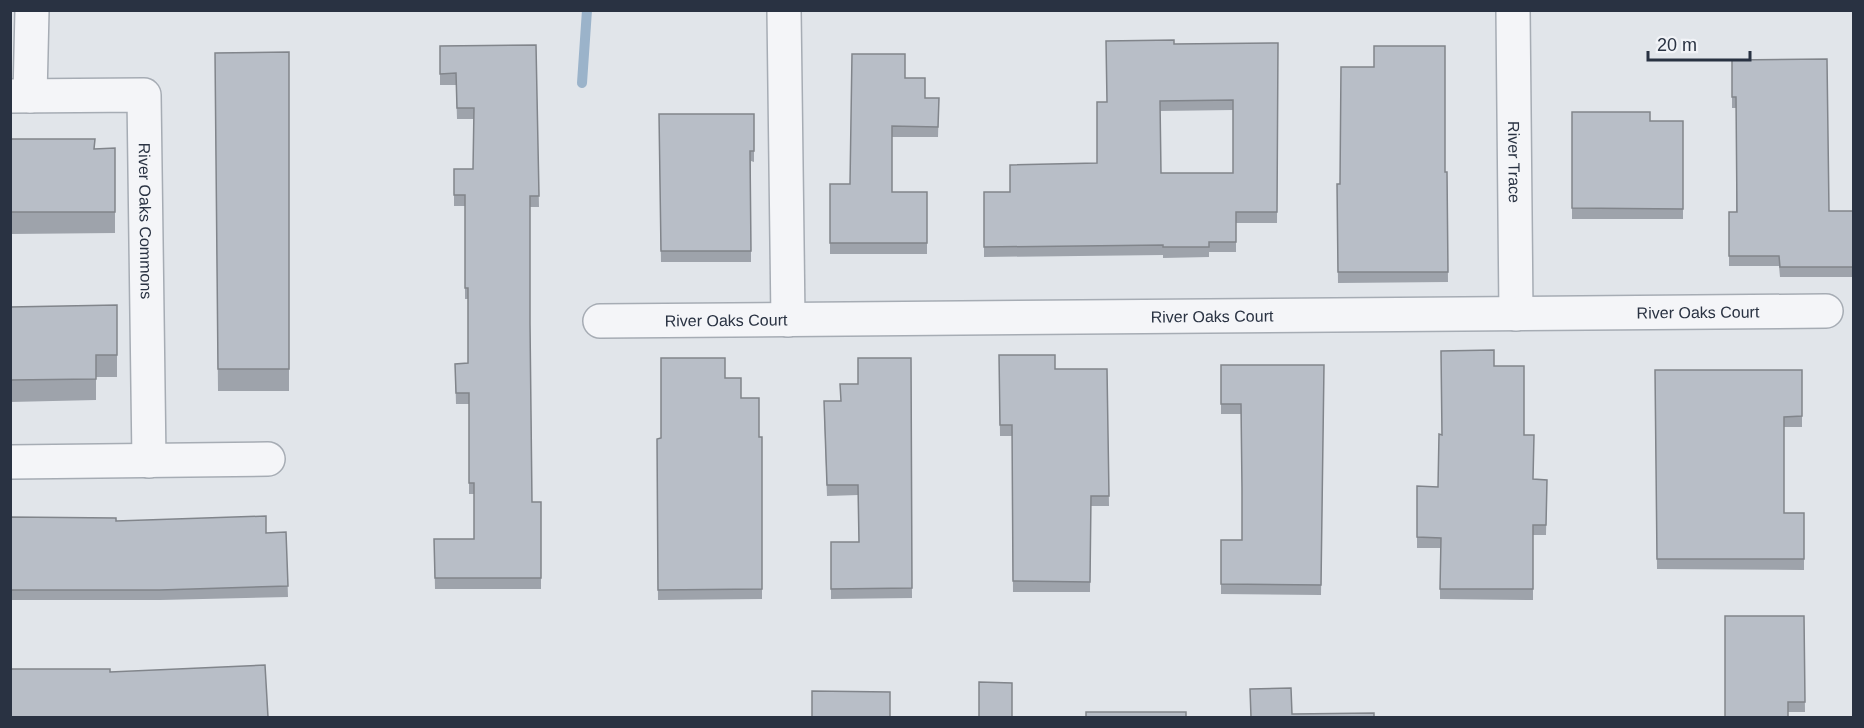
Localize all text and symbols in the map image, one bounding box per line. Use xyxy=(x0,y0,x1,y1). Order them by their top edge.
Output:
scale bar xyxy=(1648,24,1750,62)
text: 20 m xyxy=(1657,35,1697,55)
street label: River Trace xyxy=(1505,121,1523,203)
street label: River Oaks Commons xyxy=(136,143,155,299)
street label: River Oaks Court xyxy=(1637,304,1760,322)
street label: River Oaks Court xyxy=(1151,308,1274,326)
street label: River Oaks Court xyxy=(665,311,788,329)

